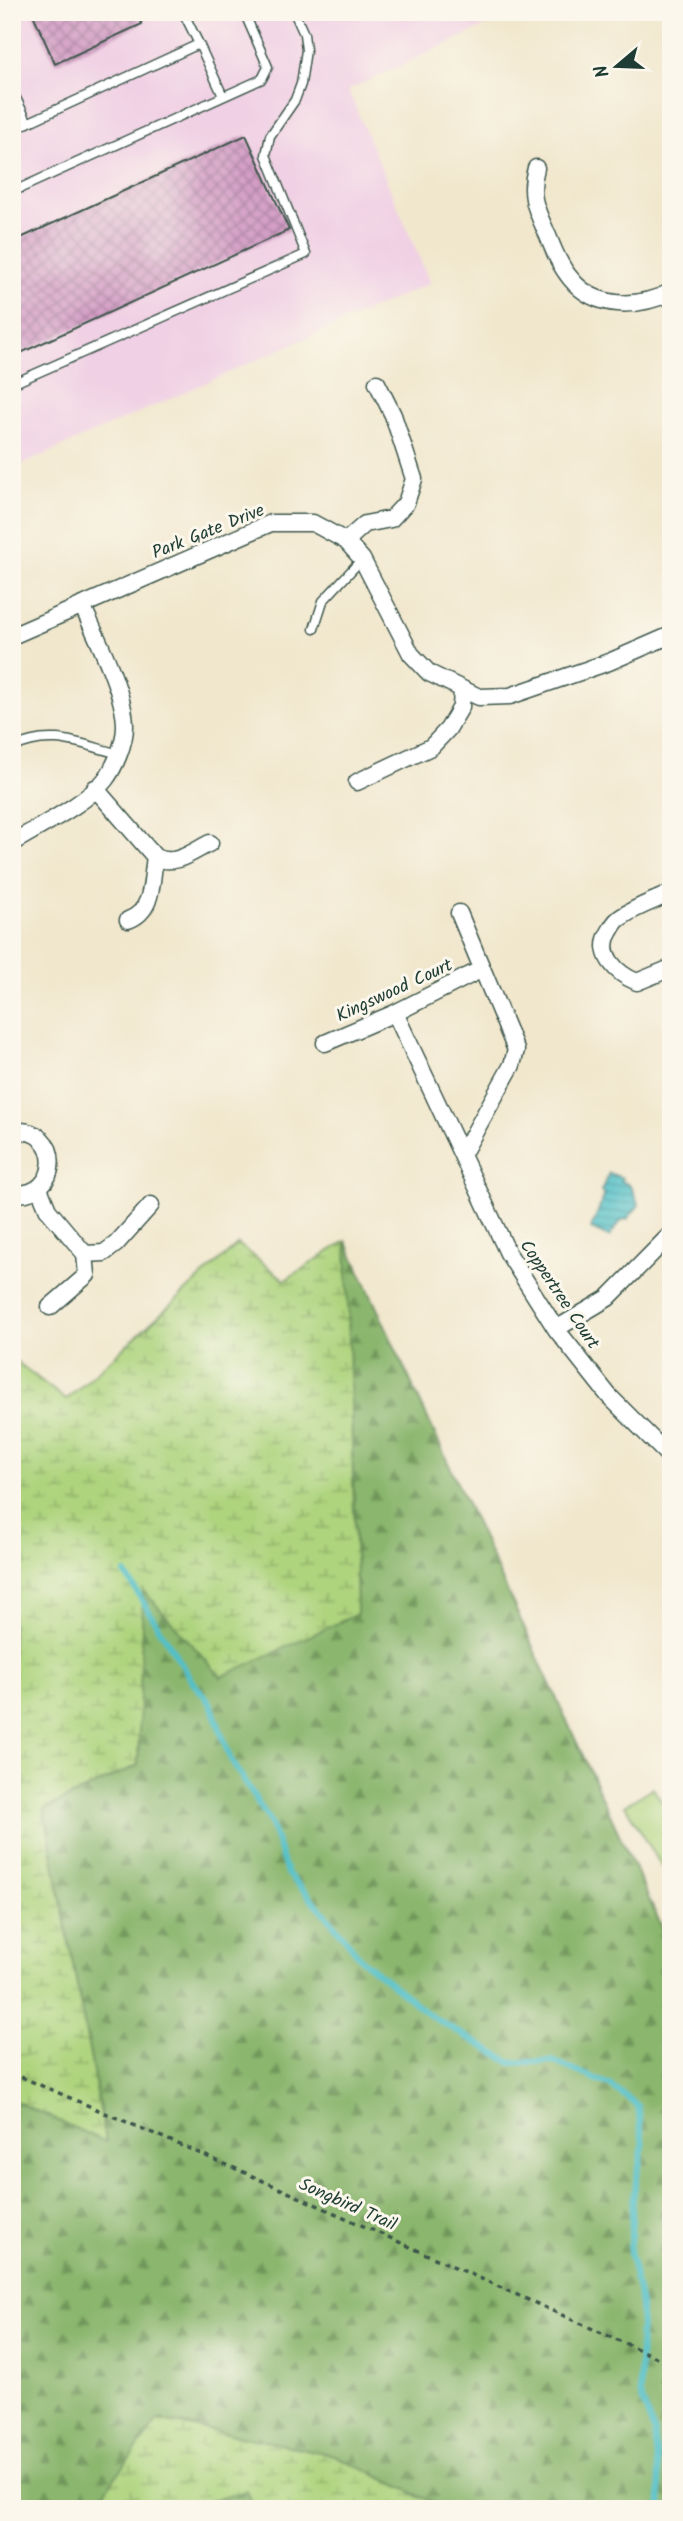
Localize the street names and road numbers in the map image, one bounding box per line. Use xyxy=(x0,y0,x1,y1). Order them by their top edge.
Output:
street label: Park Gate Drive xyxy=(148,497,269,568)
street label: Kingswood Court xyxy=(331,951,459,1031)
street label: Coppertree Court xyxy=(511,1234,607,1356)
street label: Songbird Trail xyxy=(294,2171,402,2240)

